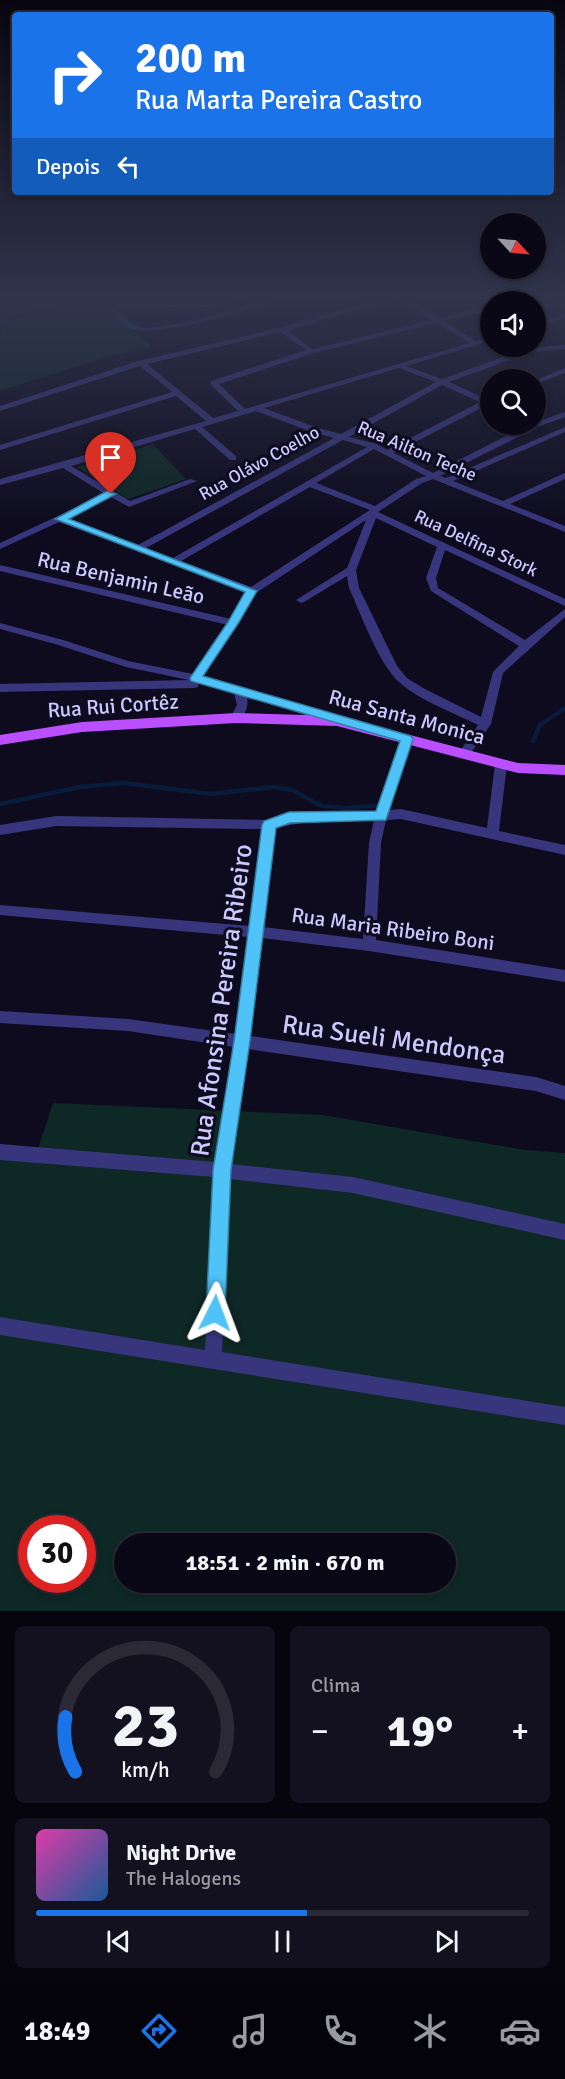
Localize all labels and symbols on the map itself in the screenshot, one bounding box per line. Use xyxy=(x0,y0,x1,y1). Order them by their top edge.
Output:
north arrow xyxy=(480,213,546,279)
street label: Rua Ailton Teche xyxy=(354,416,480,486)
street label: Rua Olávo Coelho xyxy=(195,421,323,505)
pin xyxy=(85,432,136,494)
street label: Rua Delfina Stork xyxy=(411,505,541,581)
street label: Rua Benjamin Leão xyxy=(35,546,207,610)
street label: Rua Santa Monica xyxy=(326,684,488,750)
street label: Rua Rui Cortêz xyxy=(47,688,179,724)
street label: Rua Afonsina Pereira Ribeiro xyxy=(184,842,260,1158)
street label: Rua Maria Ribeiro Boni xyxy=(290,902,496,956)
street label: Rua Sueli Mendonça xyxy=(280,1008,508,1072)
position arrow xyxy=(183,1281,247,1345)
speed limit sign: 30 xyxy=(18,1515,96,1593)

